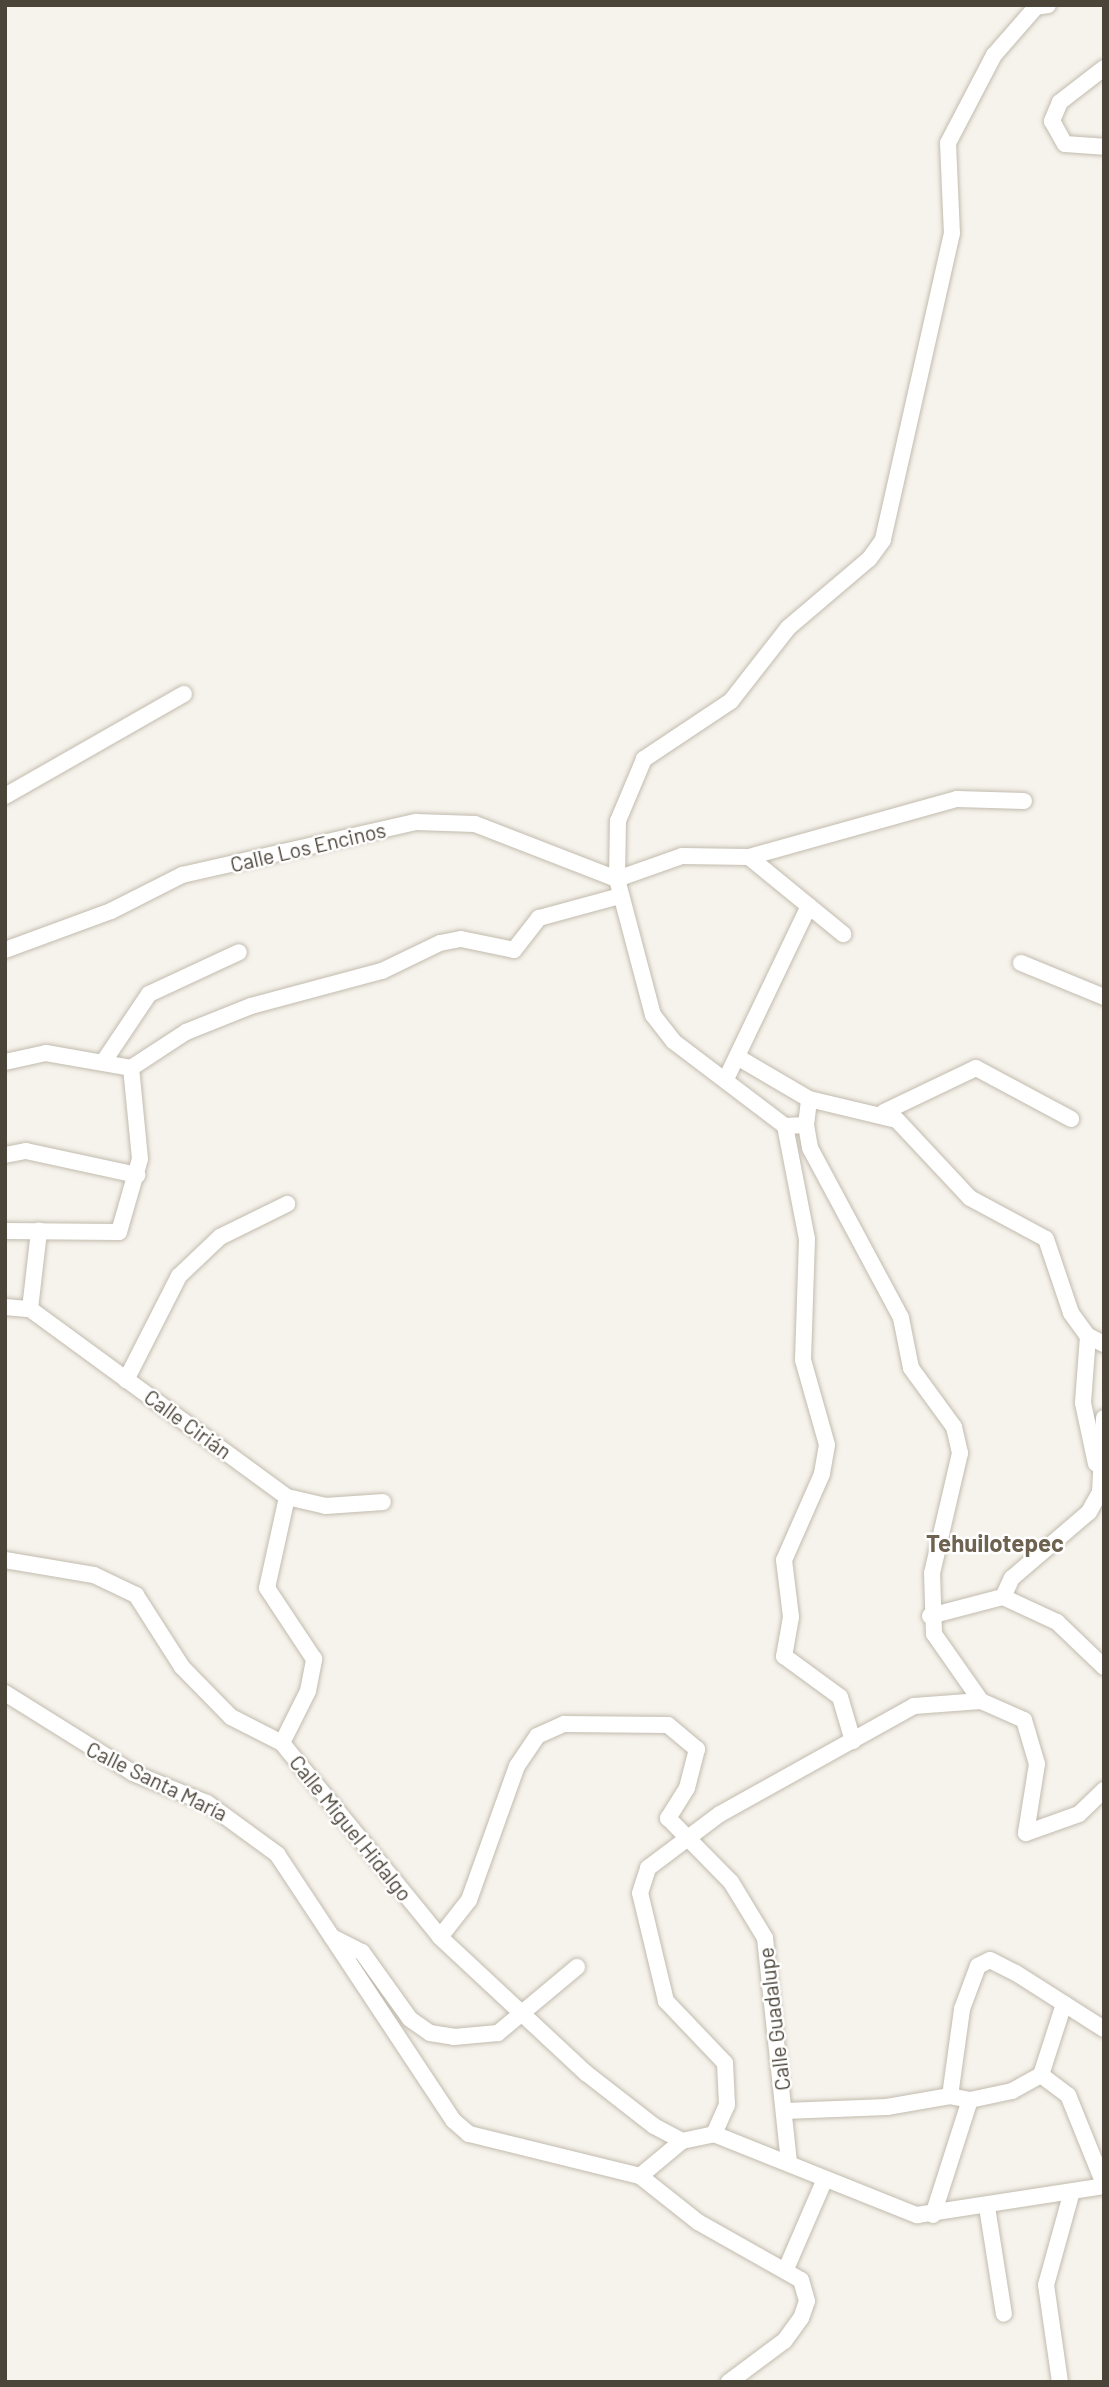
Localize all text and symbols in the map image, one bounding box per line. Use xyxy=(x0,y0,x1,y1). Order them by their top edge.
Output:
street label: Calle Los Encinos xyxy=(228,817,388,877)
street label: Calle Cirián xyxy=(140,1384,236,1464)
district label: Tehuilotepec xyxy=(926,1529,1064,1557)
street label: Calle Santa María xyxy=(82,1736,232,1826)
street label: Calle Miguel Hidalgo xyxy=(284,1750,418,1906)
street label: Calle Guadalupe xyxy=(753,1946,795,2092)

